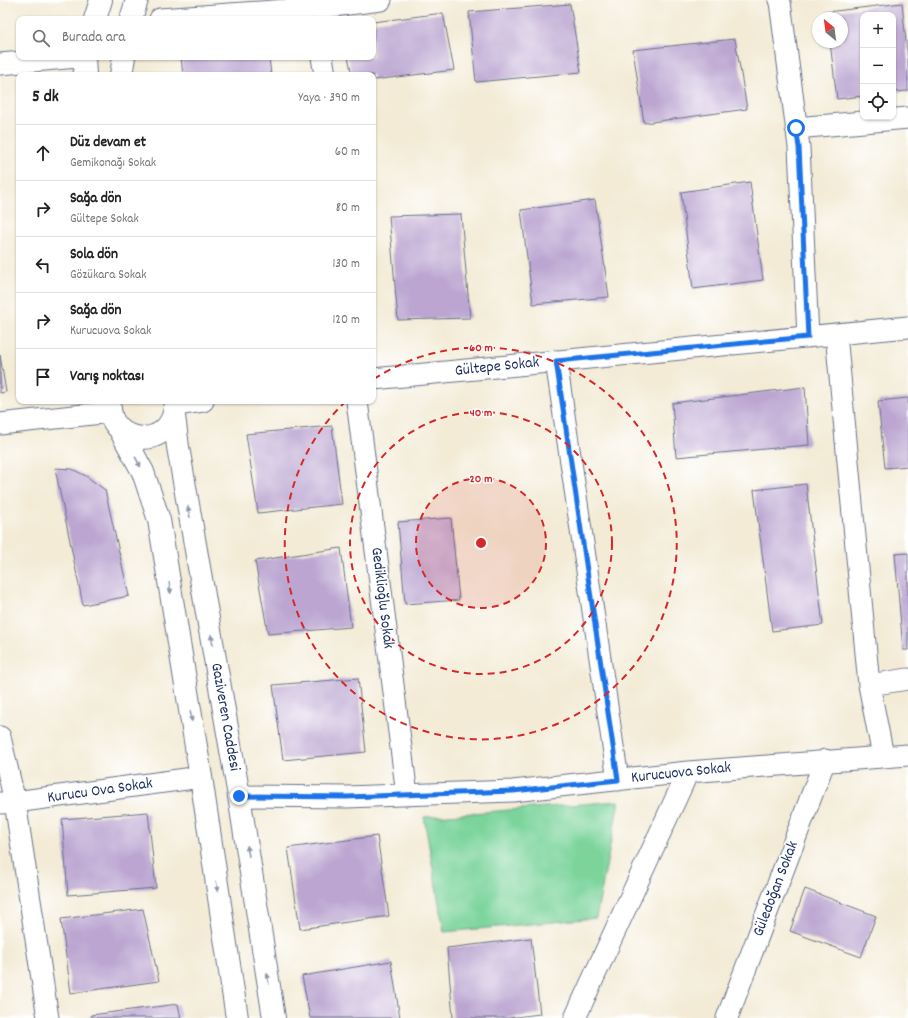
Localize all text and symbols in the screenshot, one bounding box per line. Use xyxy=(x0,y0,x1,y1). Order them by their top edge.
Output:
north arrow xyxy=(812,12,848,48)
map controls xyxy=(860,12,896,120)
button: + xyxy=(860,12,896,48)
search box xyxy=(16,16,376,60)
icon: search xyxy=(30,27,52,49)
text: Burada ara xyxy=(62,27,125,49)
button: − xyxy=(860,48,896,84)
button: locate xyxy=(860,84,896,120)
text: 5 dk xyxy=(32,86,59,110)
text: Yaya · 390 m xyxy=(298,89,360,108)
route start xyxy=(787,119,805,137)
text: Düz devam et xyxy=(70,132,146,154)
icon: ahead xyxy=(32,142,54,164)
text: 60 m xyxy=(335,143,360,162)
text: Gemikonağı Sokak xyxy=(70,154,156,173)
text: Sağa dön xyxy=(70,188,121,210)
icon: right xyxy=(32,198,54,220)
text: 80 m xyxy=(336,199,360,218)
text: Gültepe Sokak xyxy=(70,210,139,229)
text: Sola dön xyxy=(70,244,118,266)
icon: left xyxy=(32,254,54,276)
text: 130 m xyxy=(332,255,360,274)
text: Gözükara Sokak xyxy=(70,266,147,285)
text: Sağa dön xyxy=(70,300,121,322)
icon: right xyxy=(32,310,54,332)
text: 120 m xyxy=(332,311,360,330)
text: Kurucuova Sokak xyxy=(70,322,151,341)
text: 60 m xyxy=(469,340,493,357)
street label: Gültepe Sokak xyxy=(454,351,540,383)
icon: arrive xyxy=(32,366,54,388)
text: Varış noktası xyxy=(70,366,144,388)
text: 40 m xyxy=(470,405,492,422)
one-way arrow xyxy=(134,456,141,468)
text: 20 m xyxy=(470,471,492,488)
one-way arrow xyxy=(186,506,192,518)
centre of rings xyxy=(474,536,488,550)
street label: Gediklioğlu Sokak xyxy=(364,546,400,650)
one-way arrow xyxy=(167,581,173,594)
one-way arrow xyxy=(208,634,214,646)
street label: Gaziveren Caddesi xyxy=(204,661,246,773)
one-way arrow xyxy=(188,710,194,722)
street label: Kurucuova Sokak xyxy=(630,756,732,790)
street label: Kurucu Ova Sokak xyxy=(46,772,154,810)
route end xyxy=(230,787,248,805)
street label: Güledoğan Sokak xyxy=(747,838,805,940)
one-way arrow xyxy=(244,845,250,857)
one-way arrow xyxy=(214,880,220,892)
one-way arrow xyxy=(265,973,271,986)

